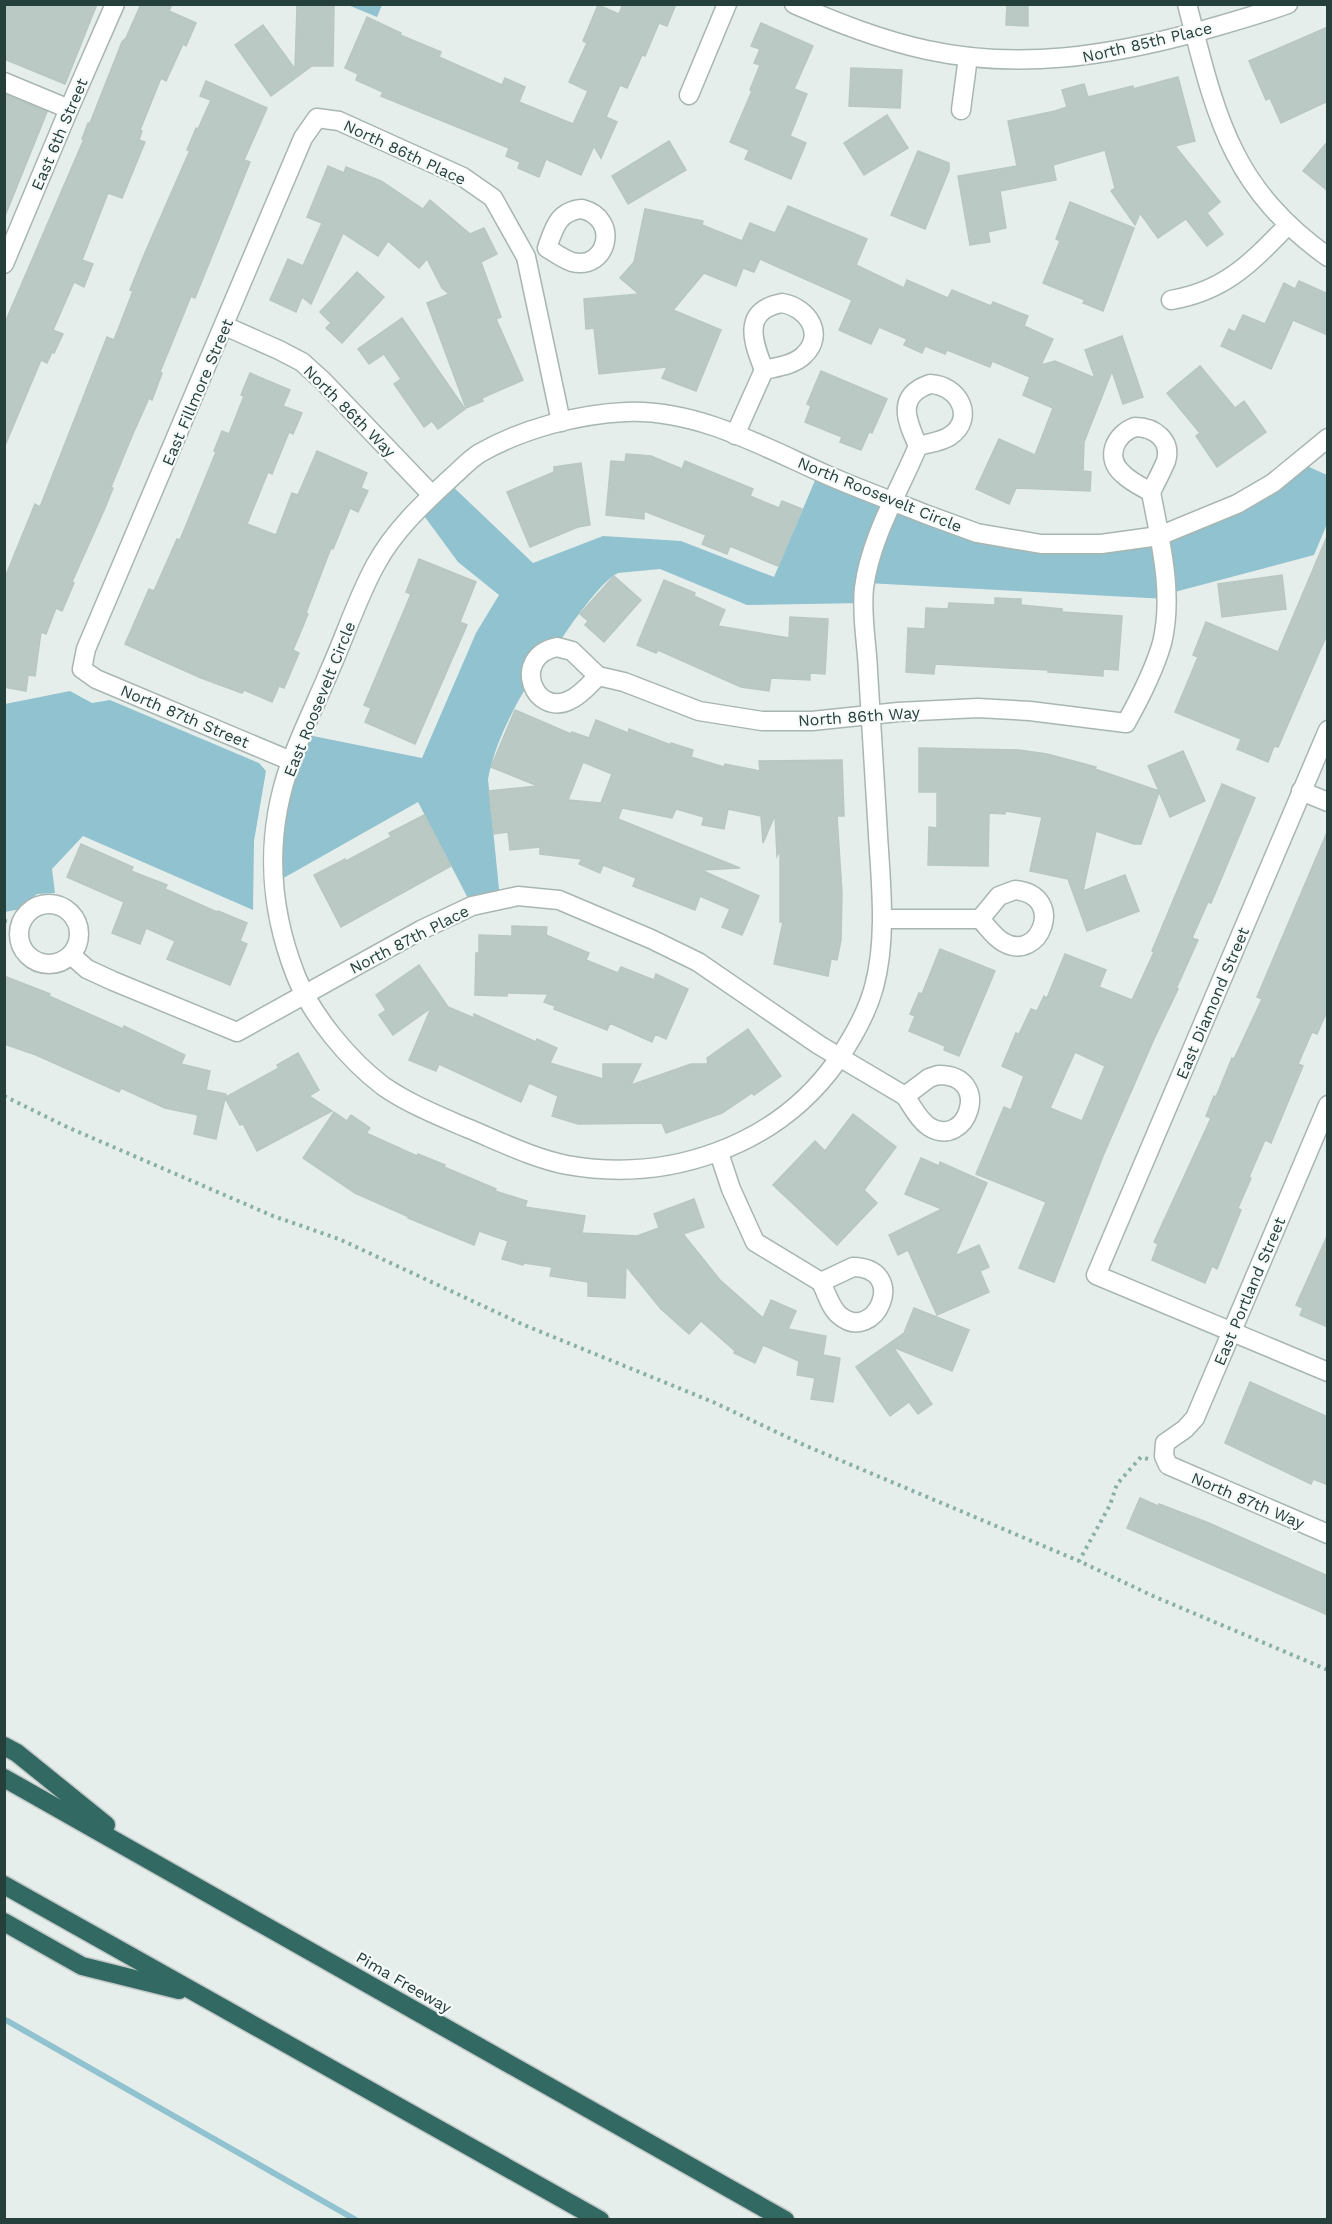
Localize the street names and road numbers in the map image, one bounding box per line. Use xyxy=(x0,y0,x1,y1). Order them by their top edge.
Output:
street label: North 85th Place xyxy=(1080,18,1214,67)
street label: East 6th Street xyxy=(27,75,92,193)
street label: North 86th Place xyxy=(341,116,469,189)
street label: East Fillmore Street xyxy=(158,316,237,468)
street label: North 86th Way xyxy=(300,361,400,462)
street label: North Roosevelt Circle xyxy=(795,453,965,536)
street label: East Roosevelt Circle xyxy=(280,619,359,780)
street label: North 87th Street xyxy=(118,681,252,752)
street label: North 86th Way xyxy=(797,703,921,730)
street label: North 87th Place xyxy=(346,901,472,978)
street label: East Diamond Street xyxy=(1172,924,1253,1082)
street label: East Portland Street xyxy=(1210,1214,1289,1368)
street label: North 87th Way xyxy=(1188,1468,1308,1533)
street label: Pima Freeway xyxy=(353,1947,456,2018)

